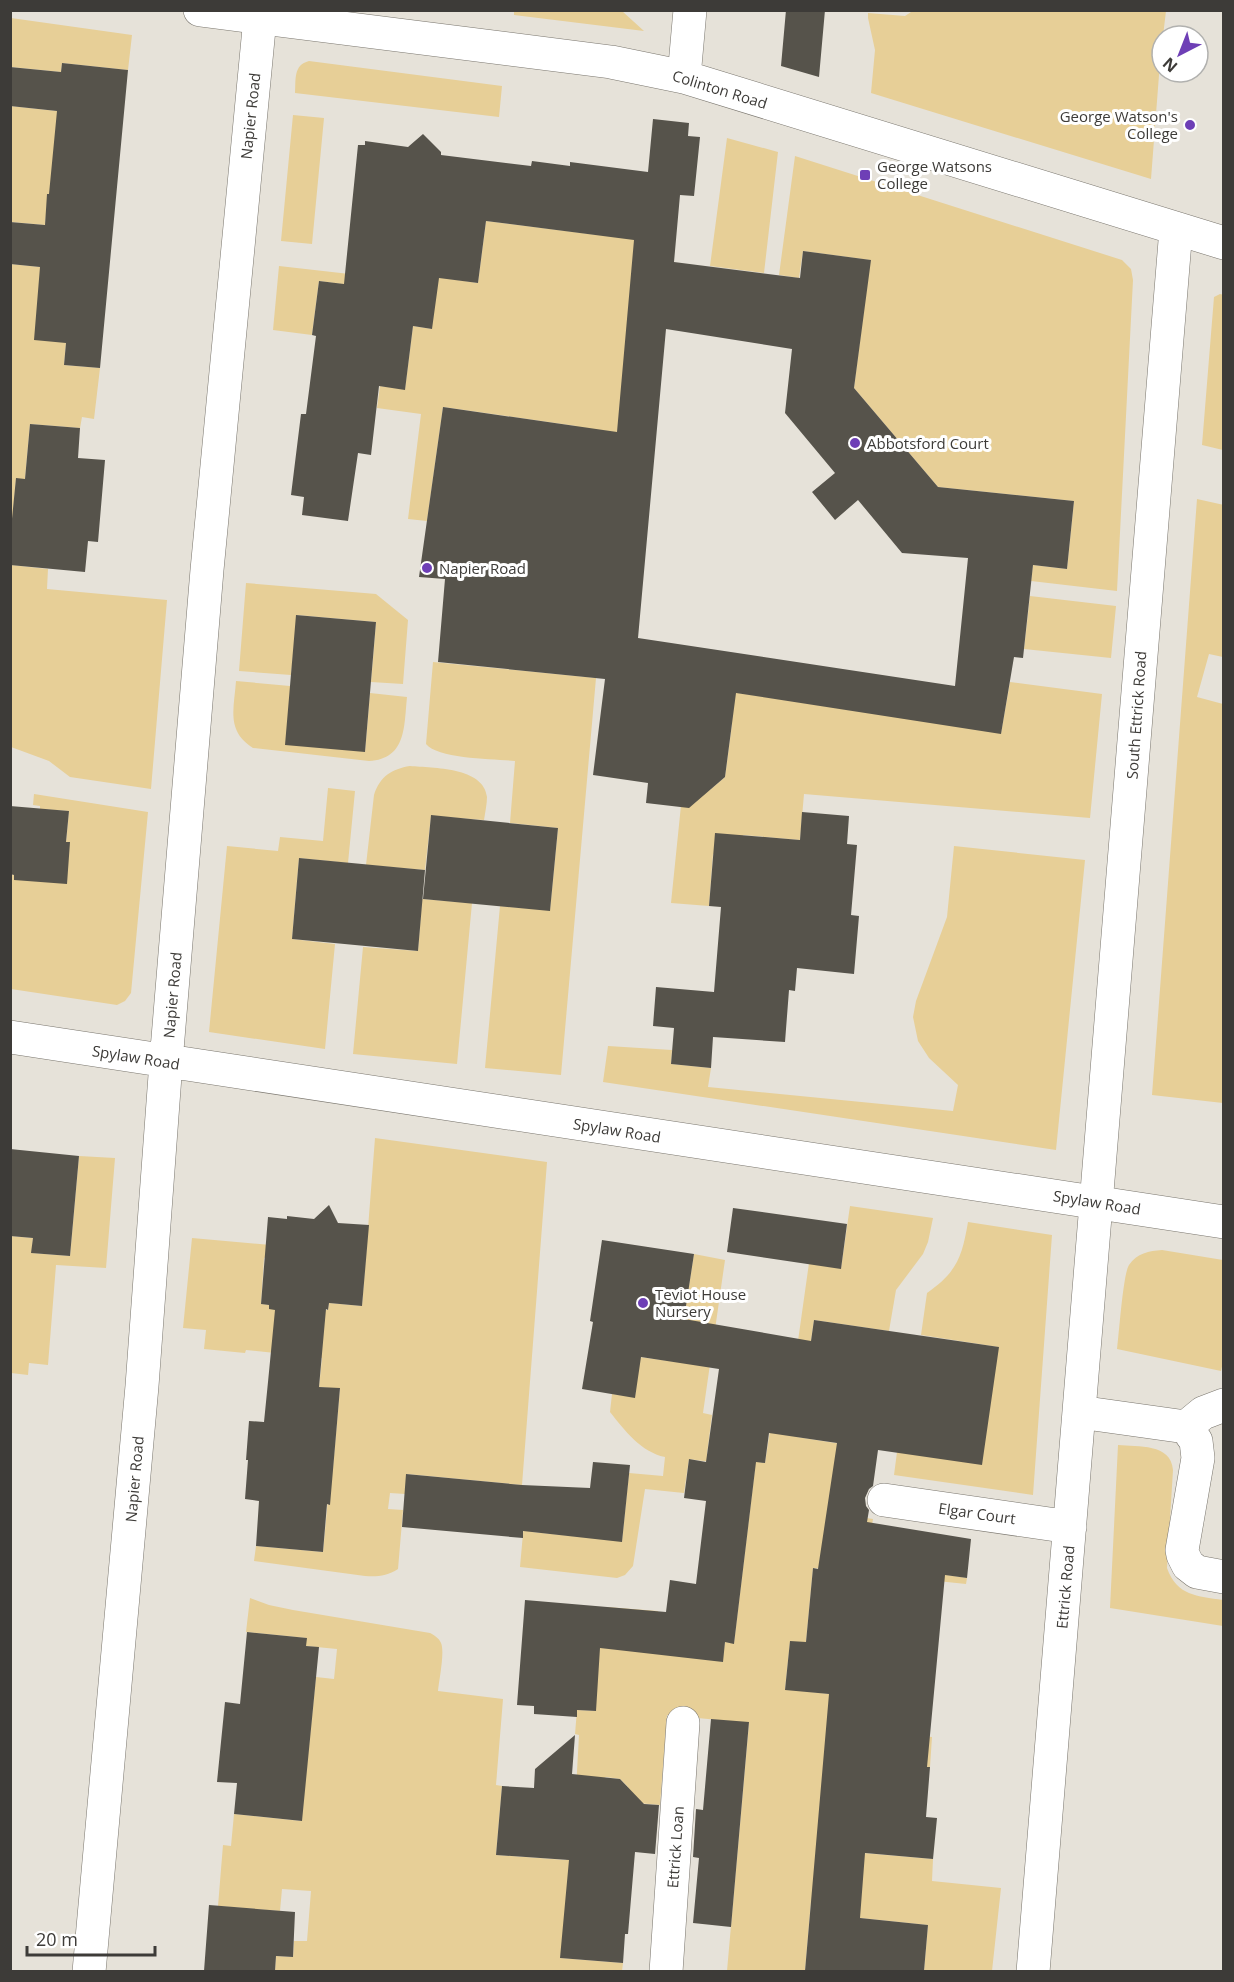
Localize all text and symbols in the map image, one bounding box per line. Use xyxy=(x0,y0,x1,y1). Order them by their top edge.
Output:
north arrow xyxy=(1150,24,1210,84)
text: N xyxy=(1158,53,1182,78)
street label: Colinton Road xyxy=(670,65,770,113)
street label: Napier Road xyxy=(236,72,264,160)
place label: George Watson's College xyxy=(1060,106,1178,143)
marker: George Watson's College xyxy=(1183,118,1197,132)
place label: George Watsons College xyxy=(877,156,992,193)
marker: George Watsons College xyxy=(858,168,872,182)
place label: Abbotsford Court xyxy=(867,433,989,453)
marker: Abbotsford Court xyxy=(848,436,862,450)
place label: Napier Road xyxy=(439,558,526,578)
marker: Napier Road xyxy=(420,561,434,575)
street label: South Ettrick Road xyxy=(1122,650,1150,780)
street label: Napier Road xyxy=(158,951,186,1039)
street label: Spylaw Road xyxy=(91,1040,181,1074)
street label: Spylaw Road xyxy=(572,1113,662,1147)
street label: Spylaw Road xyxy=(1052,1185,1142,1219)
place label: Teviot House Nursery xyxy=(655,1284,746,1321)
marker: Teviot House Nursery xyxy=(636,1296,650,1310)
street label: Napier Road xyxy=(120,1435,148,1523)
street label: Elgar Court xyxy=(937,1498,1017,1528)
street label: Ettrick Road xyxy=(1051,1544,1079,1630)
street label: Ettrick Loan xyxy=(662,1805,688,1889)
scale bar xyxy=(27,1919,154,1957)
text: 20 m xyxy=(36,1927,78,1951)

